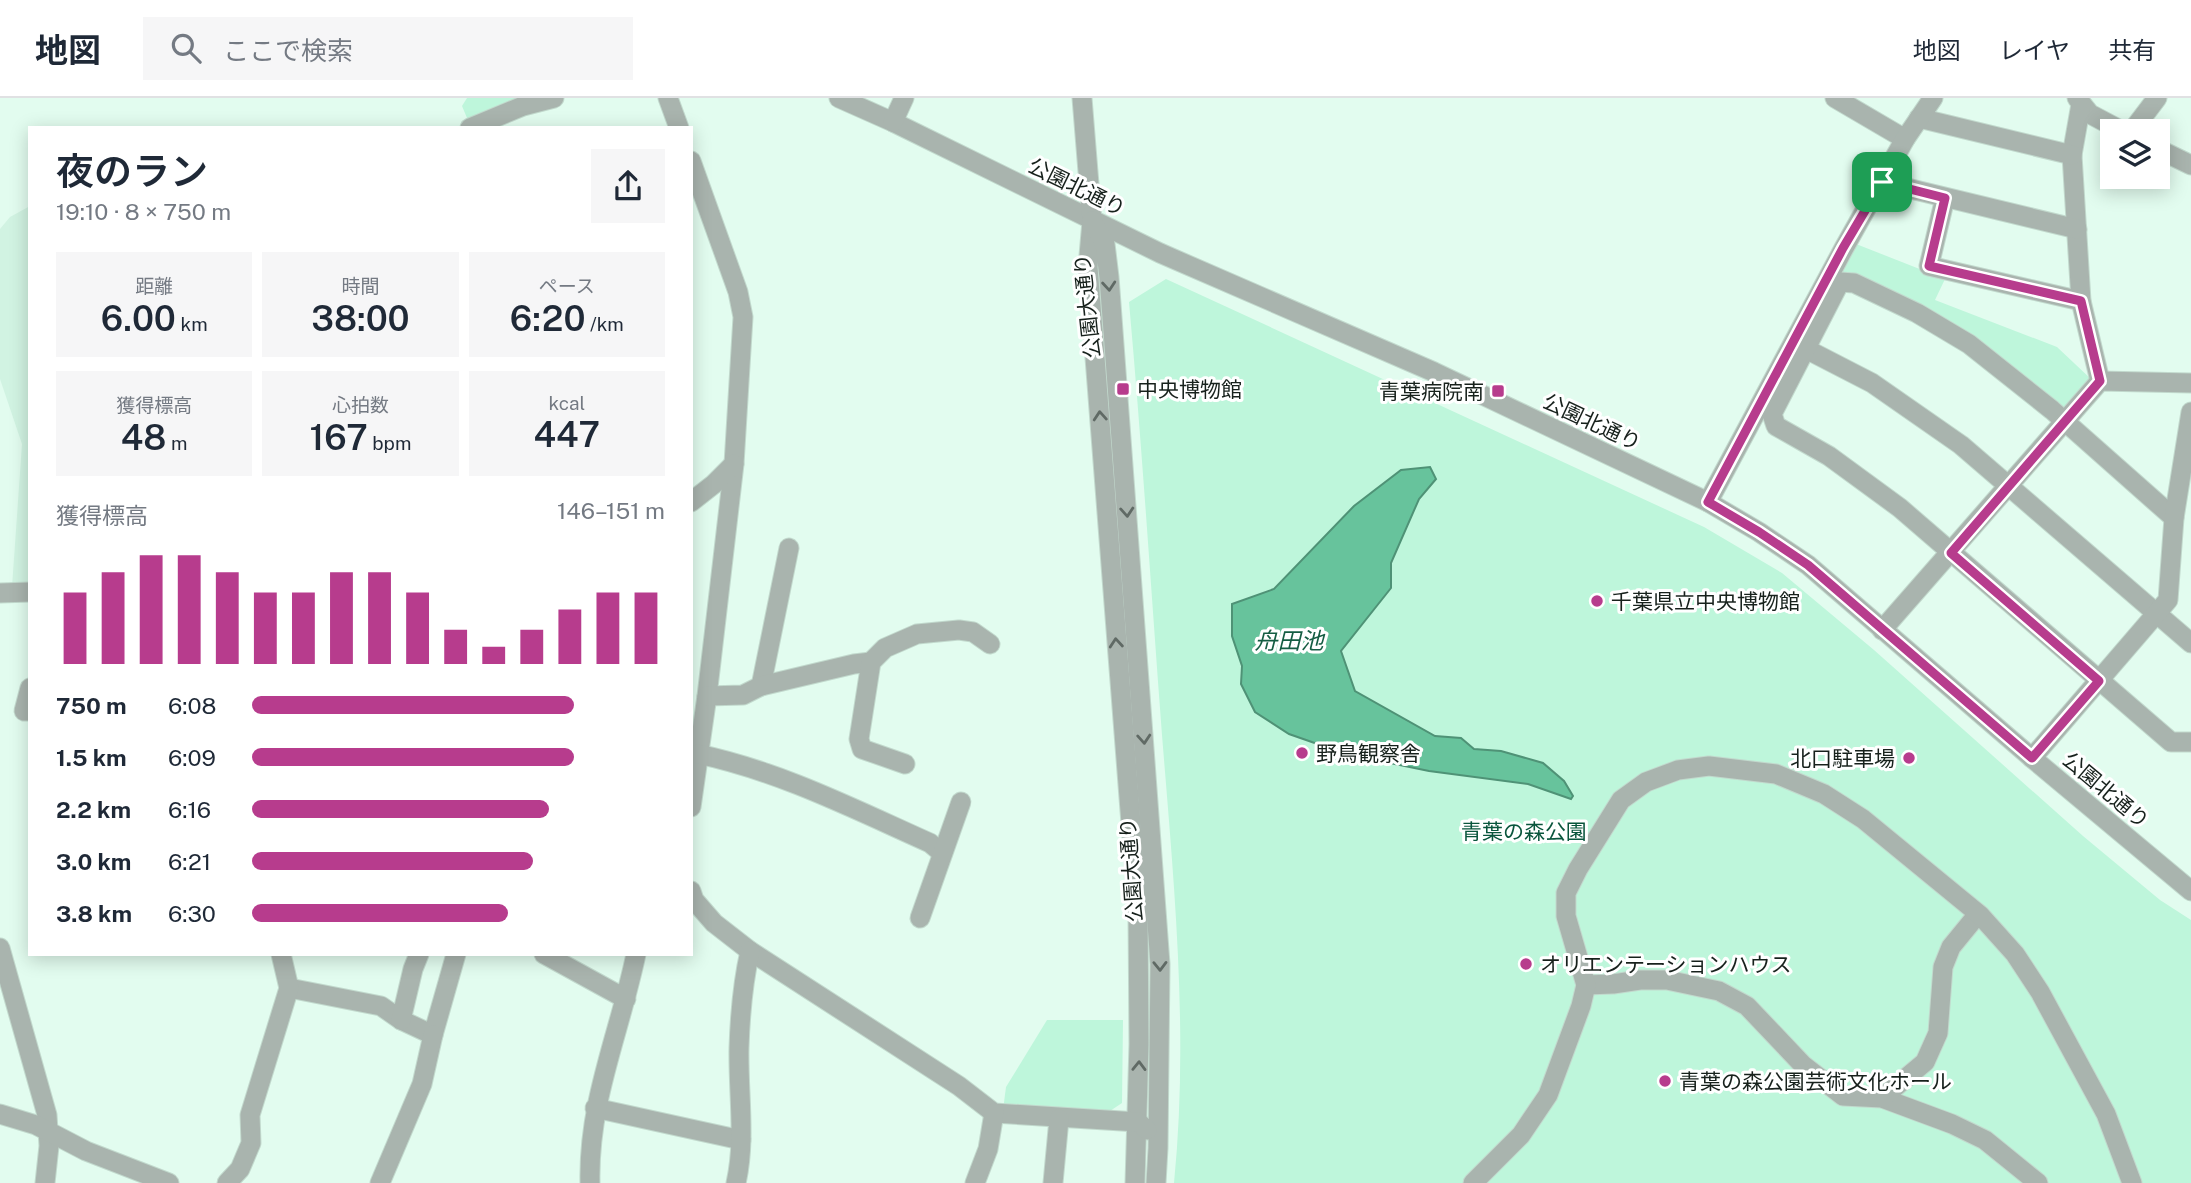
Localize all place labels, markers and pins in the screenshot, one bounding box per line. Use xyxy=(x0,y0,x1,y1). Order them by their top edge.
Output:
pin xyxy=(1852,152,1912,212)
place label: 中央博物館 xyxy=(1137,377,1242,402)
place label: 青葉病院南 xyxy=(1379,379,1484,404)
marker: 中央博物館 xyxy=(1115,381,1131,397)
marker: 青葉病院南 xyxy=(1490,383,1506,399)
place label: 千葉県立中央博物館 xyxy=(1611,589,1800,614)
marker: 千葉県立中央博物館 xyxy=(1589,593,1605,609)
place label: 野鳥観察舎 xyxy=(1316,741,1421,766)
marker: 野鳥観察舎 xyxy=(1294,745,1310,761)
place label: 北口駐車場 xyxy=(1790,746,1895,771)
marker: 北口駐車場 xyxy=(1901,750,1917,766)
place label: オリエンテーションハウス xyxy=(1540,952,1792,977)
marker: オリエンテーションハウス xyxy=(1518,956,1534,972)
place label: 青葉の森公園芸術文化ホール xyxy=(1679,1069,1952,1094)
marker: 青葉の森公園芸術文化ホール xyxy=(1657,1073,1673,1089)

